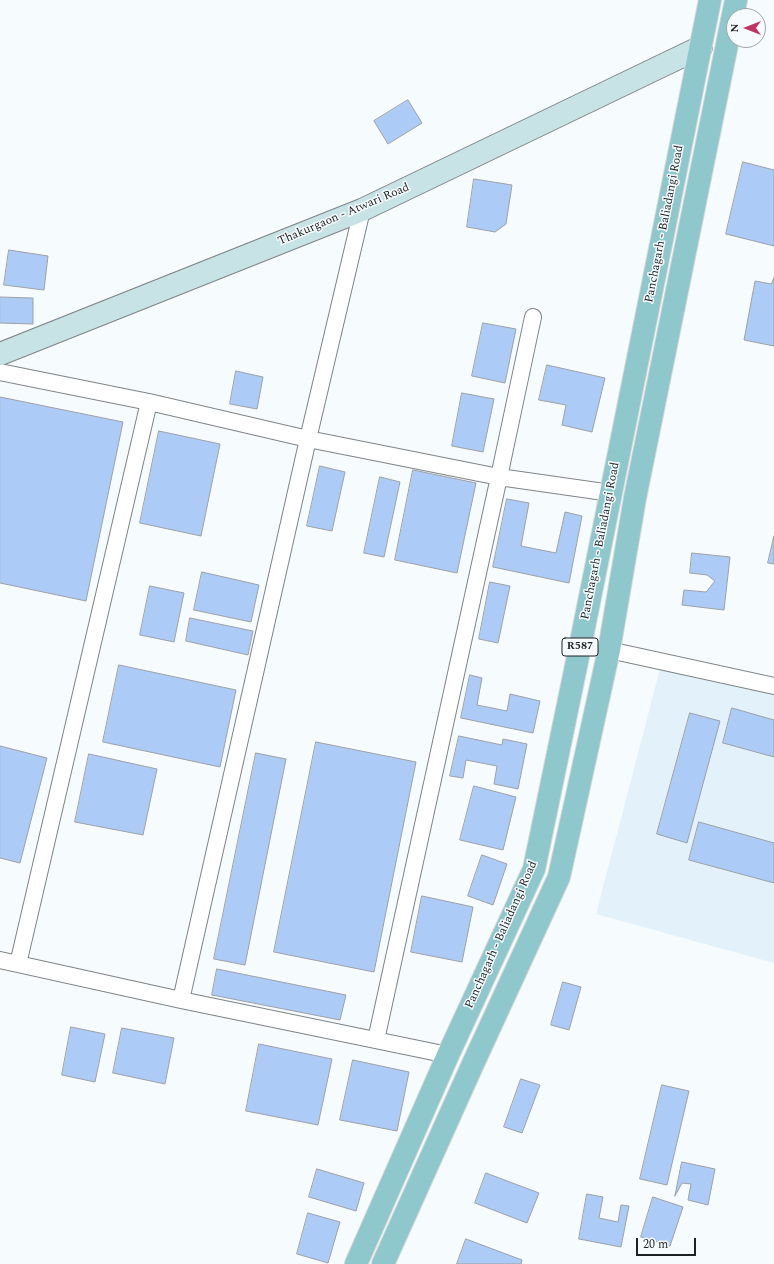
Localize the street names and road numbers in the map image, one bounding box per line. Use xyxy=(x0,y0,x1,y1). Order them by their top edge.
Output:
street label: Panchagarh - Baliadangi Road xyxy=(643,144,687,304)
street label: Thakurgaon - Atwari Road xyxy=(276,181,412,249)
street label: Panchagarh - Baliadangi Road xyxy=(579,461,623,621)
road number: R587 xyxy=(562,638,598,656)
street label: Panchagarh - Baliadangi Road xyxy=(463,859,541,1011)

